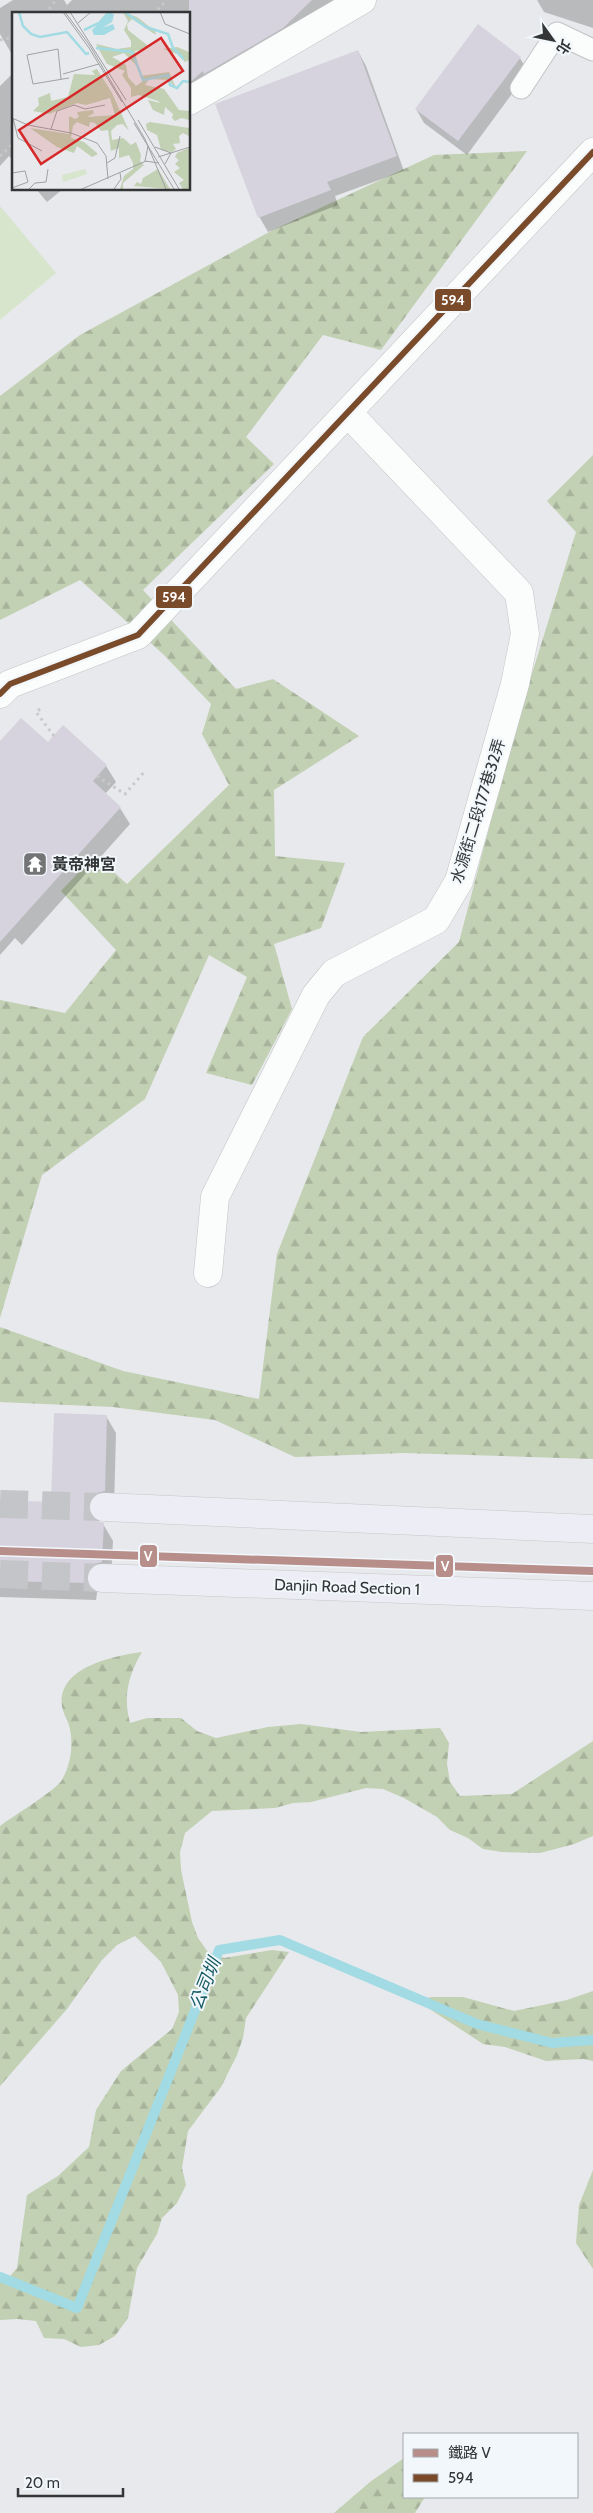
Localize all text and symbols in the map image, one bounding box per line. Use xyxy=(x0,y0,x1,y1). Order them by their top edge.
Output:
inset map xyxy=(12,12,190,190)
north arrow xyxy=(528,15,578,65)
text: 北 xyxy=(553,36,575,58)
line badge: 594 xyxy=(434,288,472,312)
text: 594 xyxy=(441,291,465,309)
line badge: 594 xyxy=(155,585,193,609)
text: 594 xyxy=(162,588,186,606)
street label: 水源街二段177巷32弄 xyxy=(447,736,509,886)
temple icon: 黃帝神宮 xyxy=(22,851,48,877)
place label: 黃帝神宮 xyxy=(52,855,116,874)
line badge: V xyxy=(139,1544,158,1568)
text: V xyxy=(144,1547,153,1565)
line badge: V xyxy=(435,1554,454,1578)
text: V xyxy=(441,1557,450,1575)
street label: Danjin Road Section 1 xyxy=(274,1575,420,1599)
water label: 公司圳 xyxy=(185,1952,226,2013)
legend xyxy=(403,2433,578,2498)
text: 鐵路 V xyxy=(448,2444,491,2462)
scale bar xyxy=(18,2466,122,2498)
text: 594 xyxy=(448,2469,474,2487)
text: 20 m xyxy=(25,2474,60,2492)

